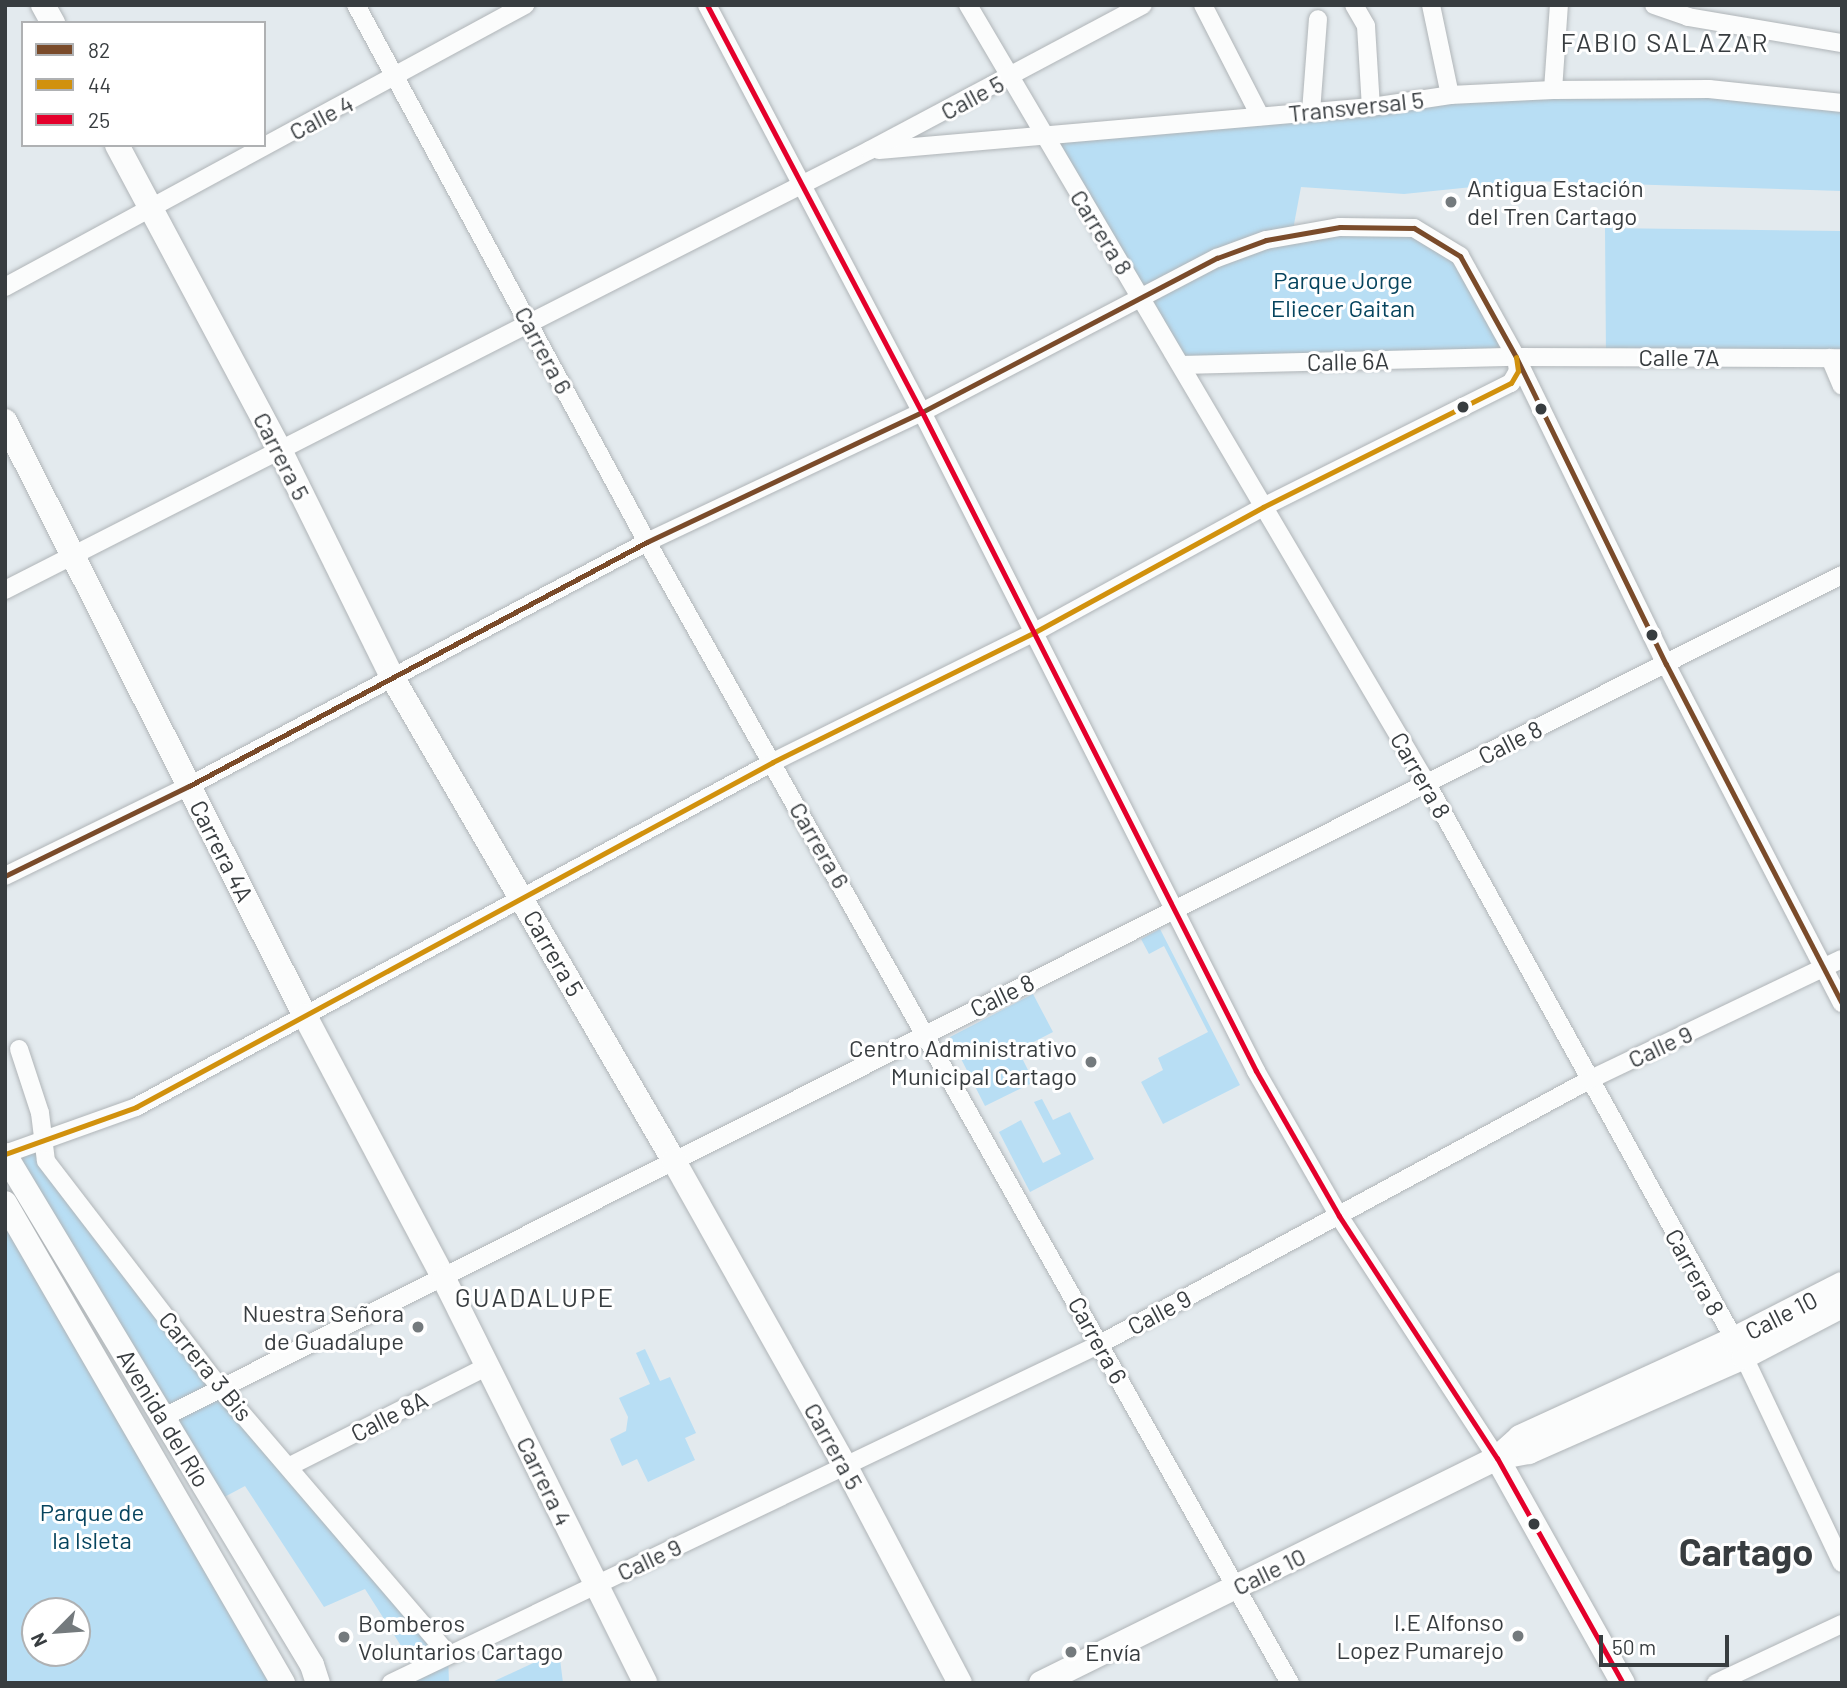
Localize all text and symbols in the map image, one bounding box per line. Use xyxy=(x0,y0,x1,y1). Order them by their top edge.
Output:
legend xyxy=(21,21,266,147)
district label: FABIO SALAZAR xyxy=(1562,26,1768,58)
text: 82 xyxy=(88,37,110,62)
street label: Calle 5 xyxy=(935,68,1009,126)
text: 44 xyxy=(88,72,111,97)
street label: Transversal 5 xyxy=(1287,85,1425,127)
street label: Calle 4 xyxy=(284,88,358,146)
text: 25 xyxy=(88,107,110,132)
place label: Antigua Estación del Tren Cartago xyxy=(1467,174,1644,230)
street label: Carrera 8 xyxy=(1065,184,1139,280)
marker: Antigua Estación del Tren Cartago xyxy=(1441,192,1461,212)
park label: Parque Jorge Eliecer Gaitan xyxy=(1271,266,1415,322)
street label: Carrera 6 xyxy=(509,301,579,399)
street label: Calle 7A xyxy=(1638,343,1720,371)
street label: Calle 6A xyxy=(1307,346,1389,376)
unlabelled marker xyxy=(1456,400,1470,414)
unlabelled marker xyxy=(1534,402,1548,416)
street label: Carrera 5 xyxy=(248,407,316,505)
unlabelled marker xyxy=(1645,628,1659,642)
street label: Calle 8 xyxy=(1473,714,1547,770)
street label: Carrera 8 xyxy=(1385,727,1457,823)
street label: Carrera 4A xyxy=(184,795,260,907)
street label: Carrera 6 xyxy=(784,797,856,893)
street label: Carrera 5 xyxy=(518,905,590,1001)
street label: Calle 8 xyxy=(965,967,1039,1023)
street label: Calle 9 xyxy=(1623,1019,1697,1073)
place label: Centro Administrativo Municipal Cartago xyxy=(849,1034,1077,1090)
marker: Centro Administrativo Municipal Cartago xyxy=(1083,1054,1099,1070)
street label: Carrera 8 xyxy=(1659,1223,1731,1321)
district label: GUADALUPE xyxy=(456,1281,614,1313)
street label: Calle 9 xyxy=(1122,1283,1196,1341)
street label: Calle 10 xyxy=(1740,1285,1822,1345)
street label: Carrera 6 xyxy=(1062,1292,1134,1388)
place label: Nuestra Señora de Guadalupe xyxy=(243,1299,404,1355)
street label: Carrera 3 Bis xyxy=(153,1305,259,1427)
marker: Nuestra Señora de Guadalupe xyxy=(410,1319,426,1335)
street label: Avenida del Río xyxy=(111,1344,217,1492)
street label: Calle 8A xyxy=(346,1384,432,1448)
street label: Carrera 5 xyxy=(798,1398,870,1494)
street label: Carrera 4 xyxy=(511,1432,579,1530)
park label: Parque de la Isleta xyxy=(40,1498,144,1554)
unlabelled marker xyxy=(1527,1517,1541,1531)
district label: Cartago xyxy=(1679,1529,1813,1575)
street label: Calle 9 xyxy=(612,1532,686,1586)
street label: Calle 10 xyxy=(1228,1541,1310,1601)
north arrow xyxy=(21,1597,91,1667)
place label: I.E Alfonso Lopez Pumarejo xyxy=(1336,1608,1504,1664)
place label: Bomberos Voluntarios Cartago xyxy=(358,1609,563,1665)
scale bar xyxy=(1602,1622,1731,1666)
marker: I.E Alfonso Lopez Pumarejo xyxy=(1510,1628,1526,1644)
marker: Bomberos Voluntarios Cartago xyxy=(336,1629,352,1645)
text: N xyxy=(25,1630,51,1651)
text: 50 m xyxy=(1612,1634,1656,1659)
place label: Envía xyxy=(1085,1638,1141,1666)
marker: Envía xyxy=(1063,1644,1079,1660)

